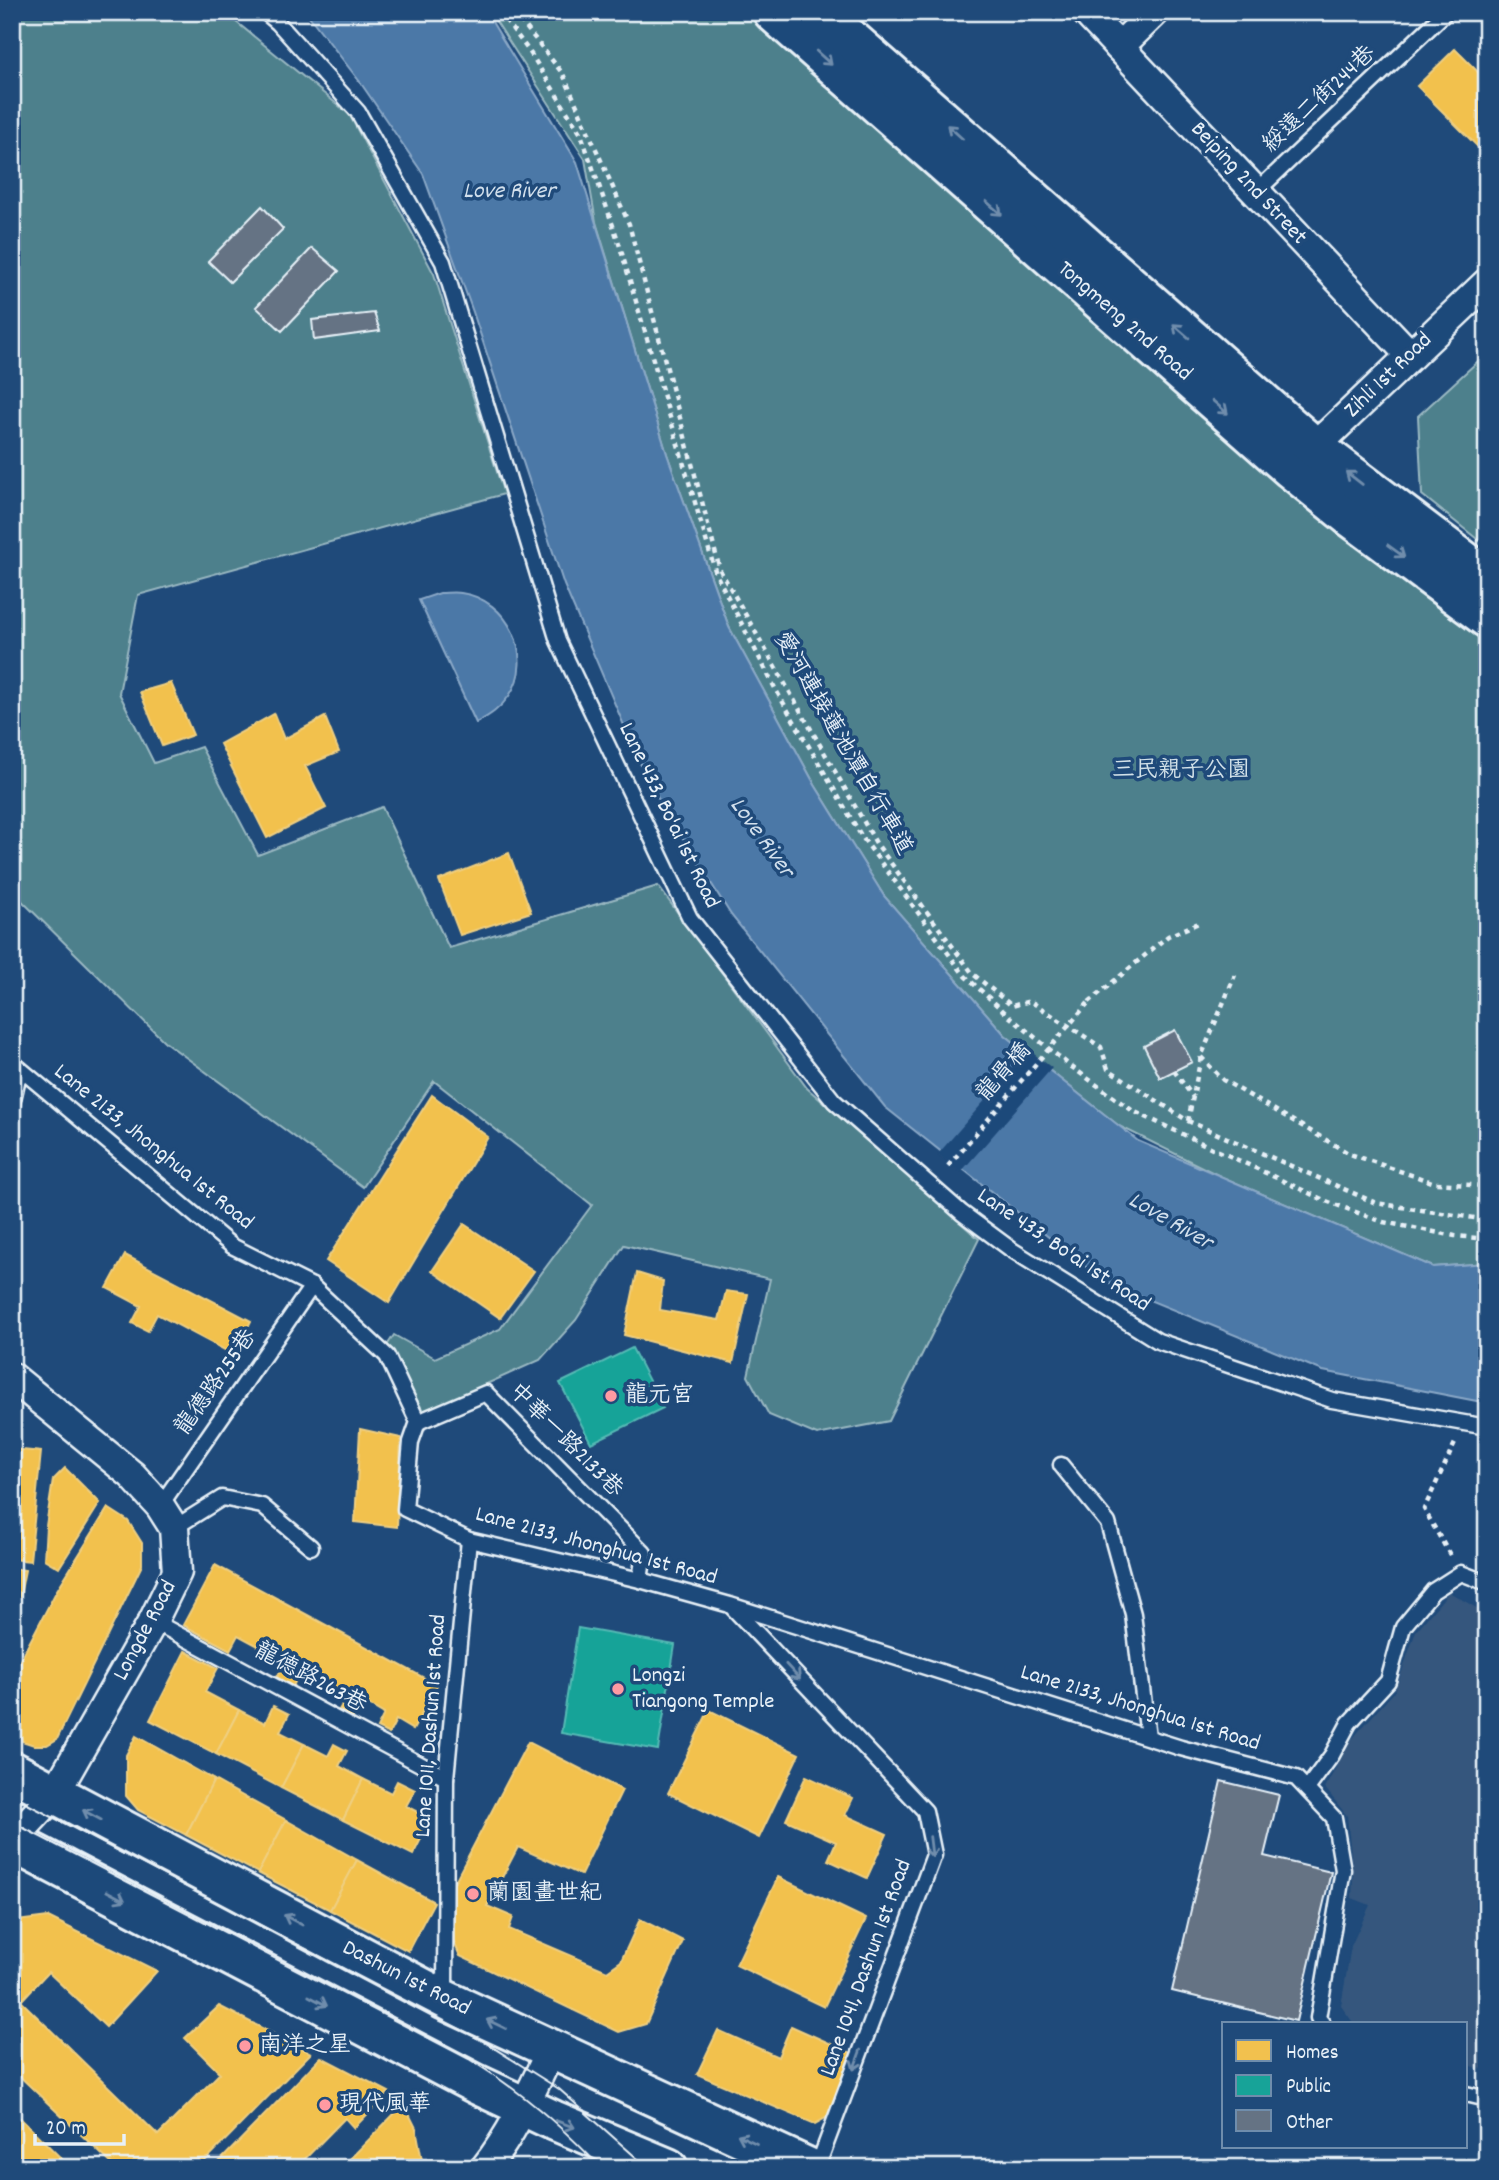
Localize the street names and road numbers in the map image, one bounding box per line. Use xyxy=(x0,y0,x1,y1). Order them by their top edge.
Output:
street label: 綏遠二街244巷 xyxy=(1256,38,1385,161)
street label: Beiping 2nd Street xyxy=(1182,115,1314,253)
street label: Tongmeng 2nd Road xyxy=(1049,254,1199,390)
street label: Zihli 1st Road xyxy=(1337,325,1441,427)
street label: 愛河連接蓮池潭自行車道 xyxy=(764,626,920,862)
street label: Lane 433, Bo'ai 1st Road xyxy=(609,717,727,915)
street label: 龍骨橋 xyxy=(970,1036,1040,1110)
street label: Lane 2133, Jhonghua 1st Road xyxy=(46,1057,260,1239)
street label: Lane 433, Bo'ai 1st Road xyxy=(970,1180,1156,1322)
street label: 龍德路255巷 xyxy=(168,1322,266,1443)
street label: 中華一路2133巷 xyxy=(500,1376,631,1507)
street label: Lane 2133, Jhonghua 1st Road xyxy=(471,1499,721,1595)
street label: Longde Road xyxy=(106,1575,186,1687)
street label: Lane 1011, Dashun 1st Road xyxy=(408,1613,456,1839)
street label: 龍德路263巷 xyxy=(248,1635,373,1723)
street label: Lane 2133, Jhonghua 1st Road xyxy=(1016,1657,1264,1761)
street label: Lane 1041, Dashun 1st Road xyxy=(812,1855,922,2081)
street label: Dashun 1st Road xyxy=(336,1932,476,2026)

